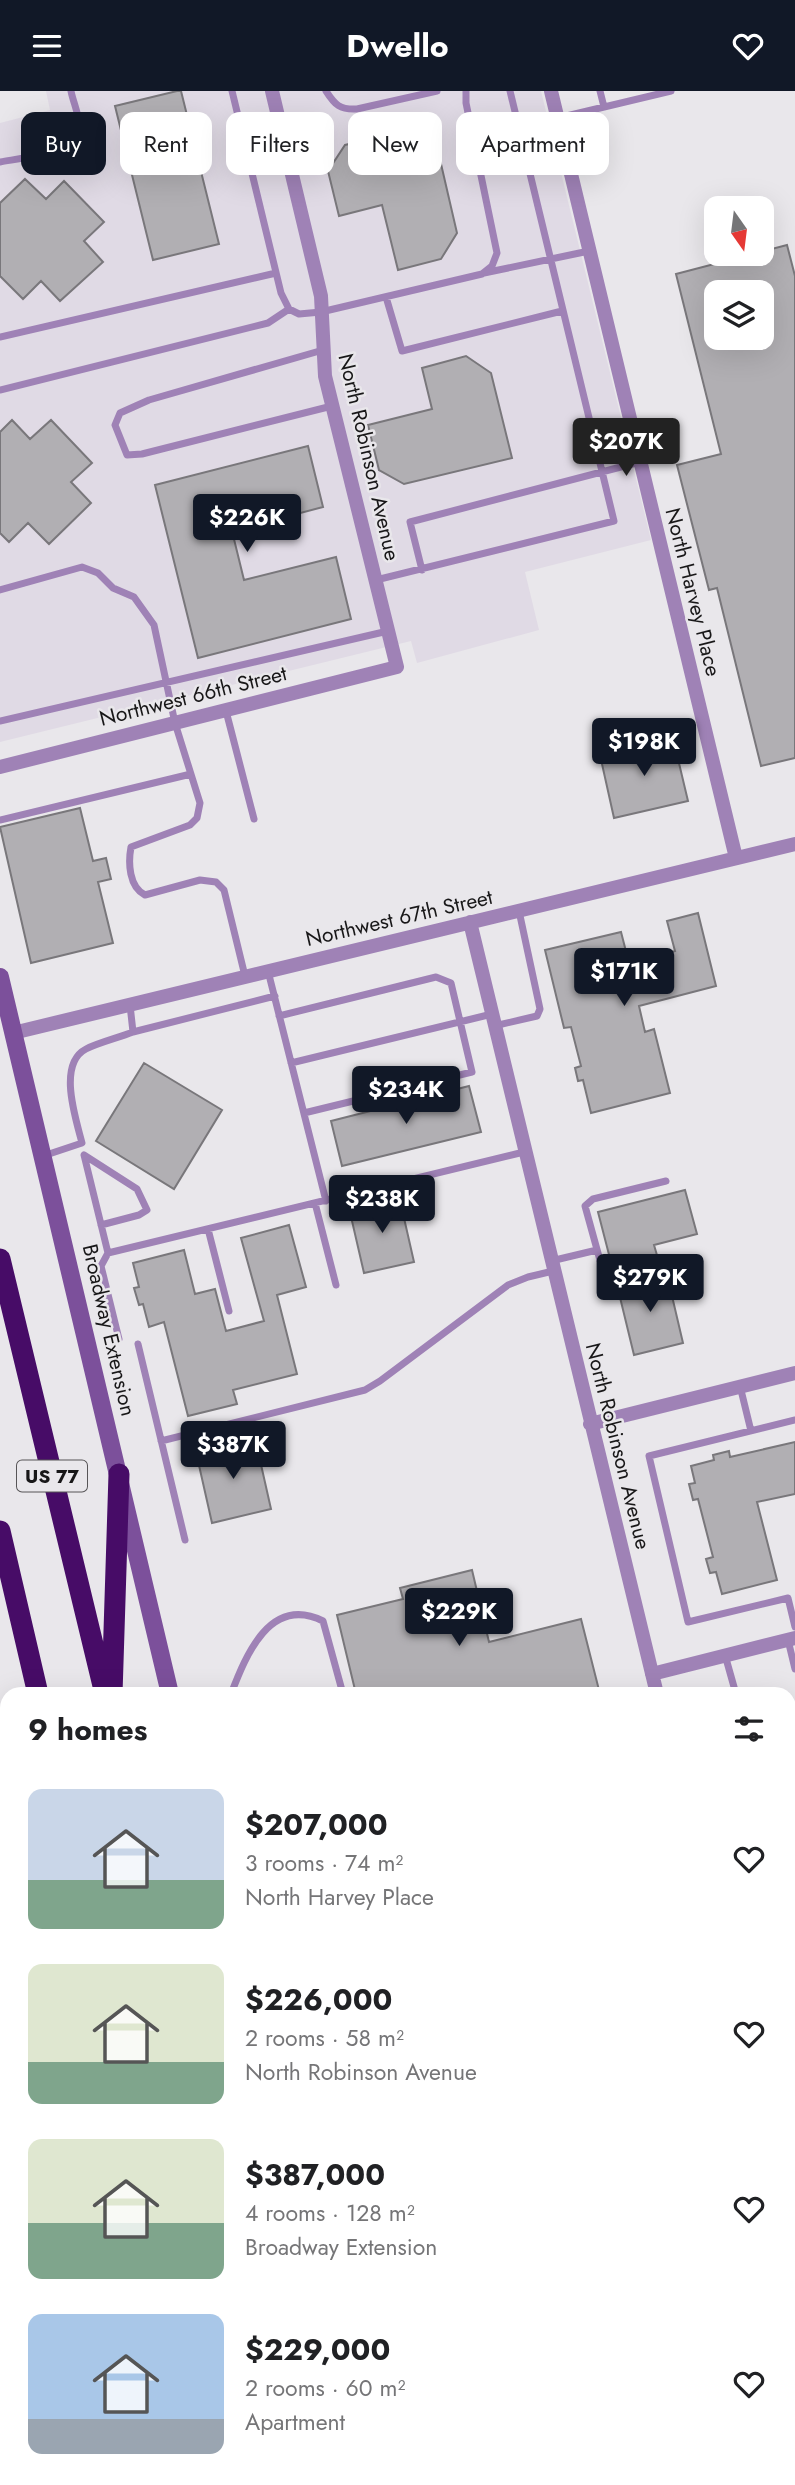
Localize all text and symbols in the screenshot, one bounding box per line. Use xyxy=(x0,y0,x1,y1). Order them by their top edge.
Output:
text: Dwello xyxy=(346,23,449,69)
icon: menu xyxy=(28,27,66,65)
icon: heart xyxy=(729,27,767,65)
chip: Buy xyxy=(21,112,106,175)
chip: Rent xyxy=(120,112,212,175)
chip: Filters xyxy=(226,112,334,175)
chip: New xyxy=(348,112,442,175)
chip: Apartment xyxy=(456,112,609,175)
north arrow xyxy=(704,196,774,266)
map controls xyxy=(704,196,774,350)
button: layers xyxy=(704,280,774,350)
street label: North Robinson Avenue xyxy=(331,351,407,564)
pin: $207K xyxy=(577,419,675,478)
text: $207K xyxy=(589,424,663,458)
pin: $226K xyxy=(198,495,296,554)
text: $226K xyxy=(209,500,285,534)
street label: North Harvey Place xyxy=(658,505,728,680)
street label: Northwest 66th Street xyxy=(96,658,290,734)
pin: $198K xyxy=(595,719,693,778)
text: $198K xyxy=(608,724,680,758)
street label: Northwest 67th Street xyxy=(303,882,495,954)
pin: $171K xyxy=(575,949,673,1008)
text: $171K xyxy=(590,954,658,988)
pin: $234K xyxy=(357,1067,455,1126)
text: $234K xyxy=(368,1072,444,1106)
pin: $238K xyxy=(333,1175,431,1235)
text: $238K xyxy=(345,1181,419,1215)
street label: Broadway Extension xyxy=(75,1241,143,1419)
pin: $279K xyxy=(601,1255,699,1314)
text: $279K xyxy=(613,1260,687,1294)
street label: North Robinson Avenue xyxy=(578,1340,658,1552)
pin: $387K xyxy=(184,1421,282,1481)
text: $387K xyxy=(197,1427,269,1461)
road number: US 77 xyxy=(17,1461,87,1491)
pin: $229K xyxy=(410,1589,508,1648)
text: $229K xyxy=(421,1594,497,1628)
text: 9 homes xyxy=(28,1708,147,1751)
icon: filters xyxy=(730,1710,768,1748)
text: $207,000 xyxy=(245,1803,388,1846)
icon: home xyxy=(84,1817,168,1901)
icon: heart xyxy=(730,1840,768,1878)
text: 3 rooms · 74 m² xyxy=(245,1846,403,1880)
text: North Harvey Place xyxy=(245,1880,434,1914)
text: $226,000 xyxy=(245,1978,392,2021)
icon: home xyxy=(84,1992,168,2076)
icon: heart xyxy=(730,2015,768,2053)
text: 2 rooms · 58 m² xyxy=(245,2021,404,2055)
text: North Robinson Avenue xyxy=(245,2055,477,2089)
text: $387,000 xyxy=(245,2153,385,2196)
icon: home xyxy=(84,2167,168,2251)
icon: heart xyxy=(730,2190,768,2228)
text: 4 rooms · 128 m² xyxy=(245,2196,415,2230)
text: Broadway Extension xyxy=(245,2230,437,2264)
text: $229,000 xyxy=(245,2328,390,2371)
icon: home xyxy=(84,2342,168,2426)
icon: heart xyxy=(730,2365,768,2403)
text: 2 rooms · 60 m² xyxy=(245,2371,405,2405)
text: Apartment xyxy=(245,2405,345,2439)

